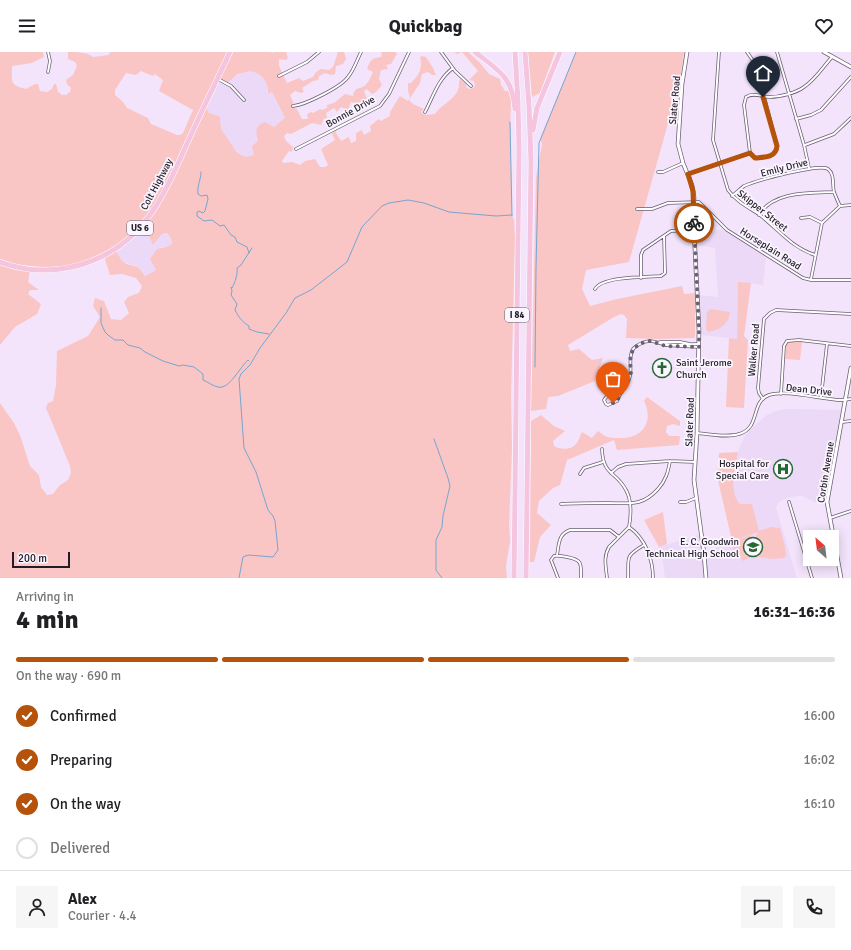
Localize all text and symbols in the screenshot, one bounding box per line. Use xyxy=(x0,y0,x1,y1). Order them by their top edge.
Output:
icon: menu xyxy=(16,15,38,37)
text: Quickbag xyxy=(389,15,462,37)
icon: heart xyxy=(813,15,835,37)
pin xyxy=(746,56,780,97)
icon: home xyxy=(752,62,774,84)
street label: Slater Road xyxy=(667,75,683,125)
street label: Bonnie Drive xyxy=(324,93,377,130)
street label: Colt Highway xyxy=(138,156,176,212)
street label: Emily Drive xyxy=(759,156,809,180)
street label: Skipper Street xyxy=(735,187,790,235)
courier xyxy=(674,203,714,243)
icon: bike xyxy=(683,212,705,234)
road number: US 6 xyxy=(127,221,153,235)
street label: Horseplain Road xyxy=(738,225,803,273)
road number: I 84 xyxy=(505,308,529,322)
street label: Walker Road xyxy=(746,323,762,377)
church icon: Saint Jerome Church xyxy=(651,357,673,379)
place label: Saint Jerome Church xyxy=(676,357,732,381)
pin xyxy=(596,362,630,403)
icon: bag xyxy=(602,368,624,390)
street label: Dean Drive xyxy=(785,382,833,398)
street label: Slater Road xyxy=(683,397,697,447)
street label: Corbin Avenue xyxy=(815,441,837,504)
place label: Hospital for Special Care xyxy=(716,458,769,482)
hospital icon: Hospital for Special Care xyxy=(772,458,794,480)
north arrow xyxy=(803,530,839,566)
map controls xyxy=(803,530,839,566)
place label: E. C. Goodwin Technical High School xyxy=(645,536,739,560)
school or university icon: E. C. Goodwin Technical High School xyxy=(742,536,764,558)
scale bar xyxy=(12,550,70,569)
text: 200 m xyxy=(18,552,47,565)
text: Arriving in xyxy=(16,589,74,605)
text: 16:31–16:36 xyxy=(754,603,835,621)
text: 4 min xyxy=(16,604,79,636)
text: On the way · 690 m xyxy=(16,668,121,684)
icon: check xyxy=(16,705,38,727)
text: Confirmed xyxy=(50,707,117,725)
text: 16:00 xyxy=(803,708,835,724)
icon: check xyxy=(16,749,38,771)
text: Preparing xyxy=(50,751,113,769)
text: 16:02 xyxy=(803,752,835,768)
icon: check xyxy=(16,793,38,815)
text: On the way xyxy=(50,795,121,813)
text: 16:10 xyxy=(803,796,835,812)
text: Delivered xyxy=(50,839,110,857)
button: person xyxy=(16,886,58,928)
button: chat xyxy=(741,886,783,928)
button: phone xyxy=(793,886,835,928)
text: Alex xyxy=(68,890,97,908)
text: Courier · 4.4 xyxy=(68,908,137,924)

